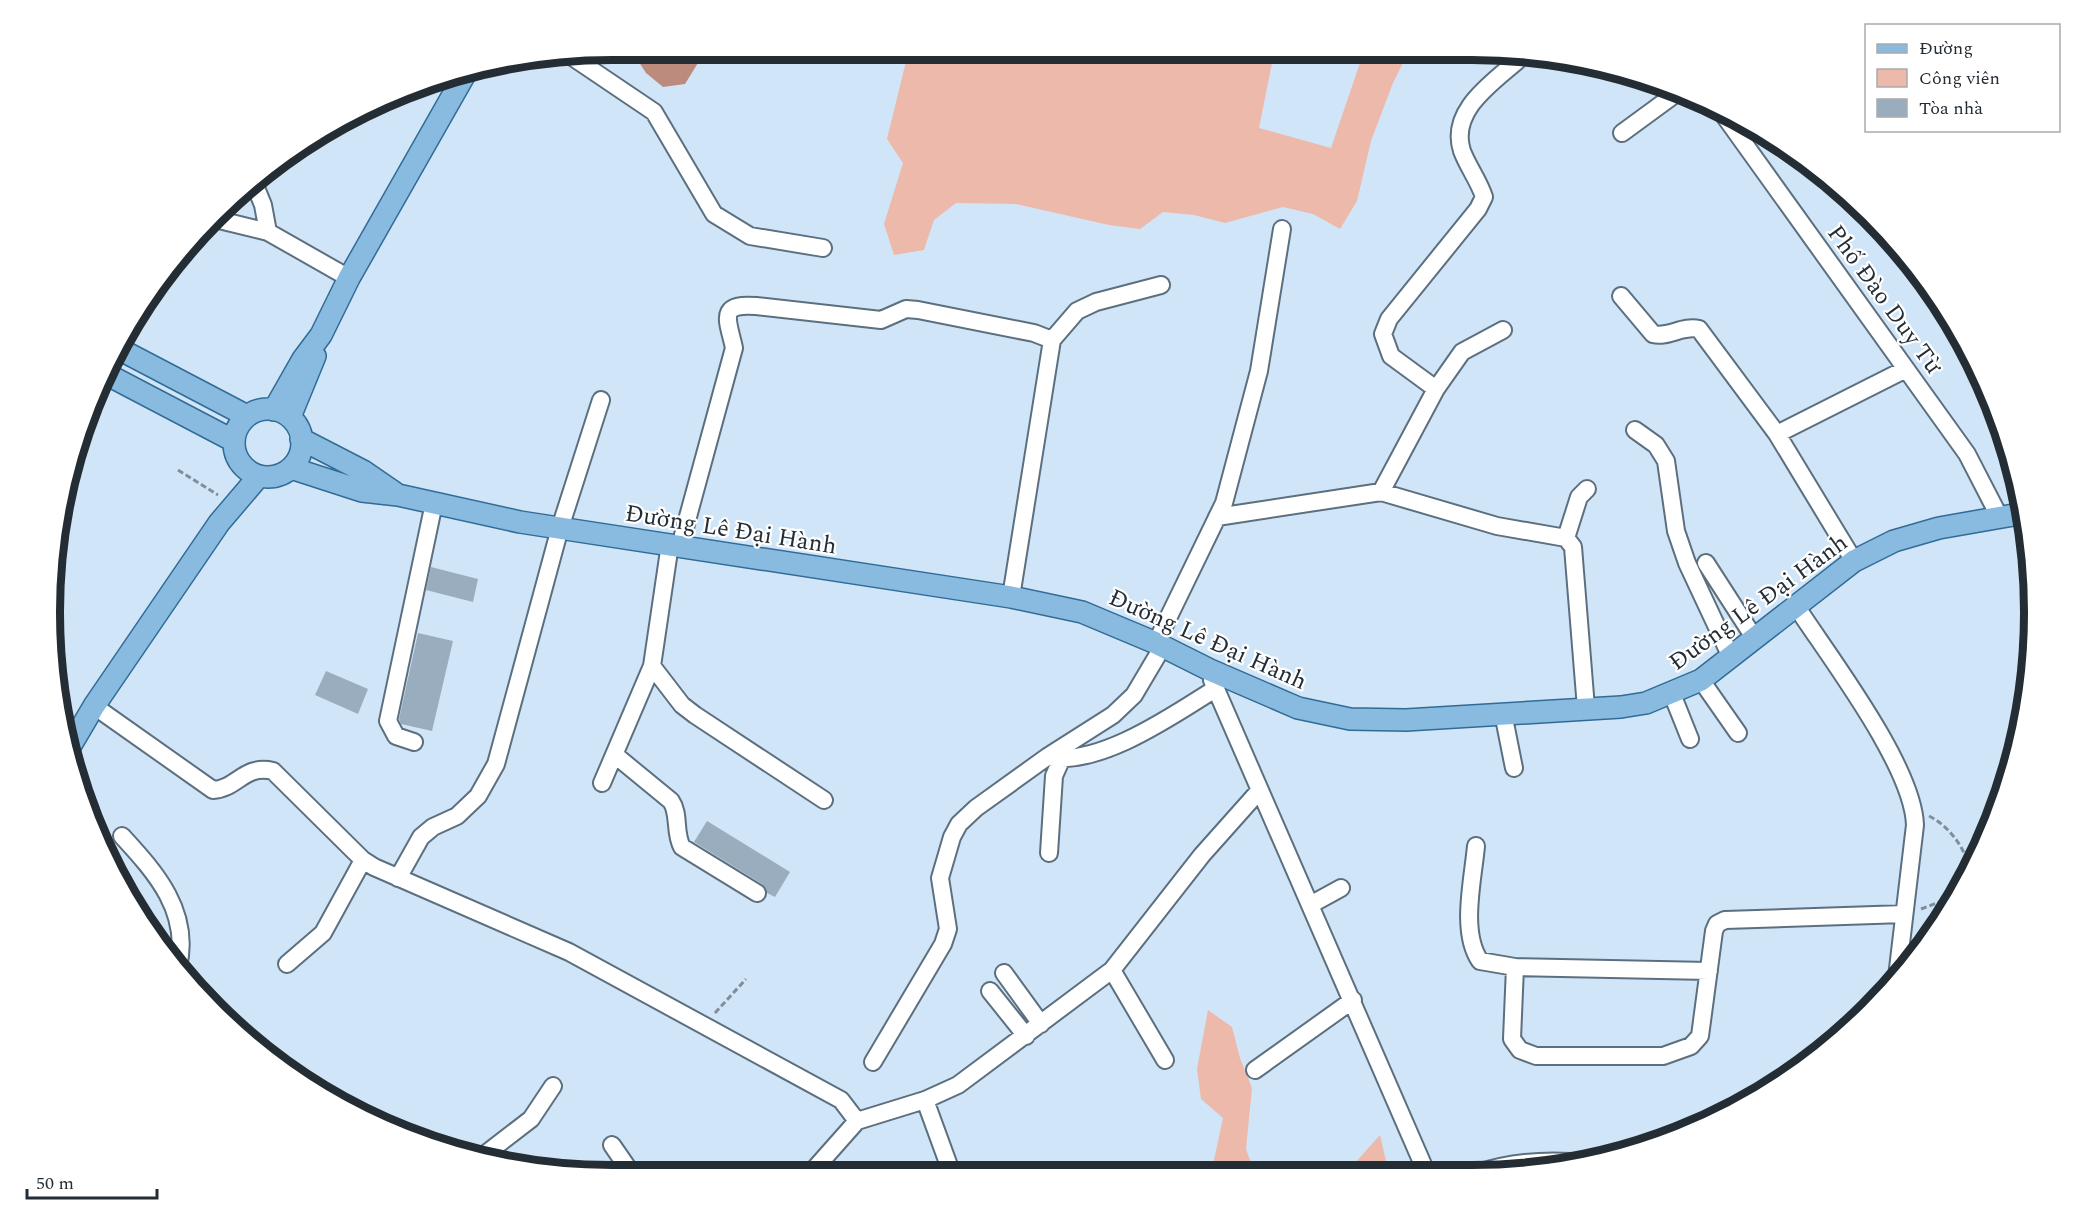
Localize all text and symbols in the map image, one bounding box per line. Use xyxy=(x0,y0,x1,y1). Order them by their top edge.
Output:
legend xyxy=(1865,24,2060,132)
text: Đường xyxy=(1919,35,1973,62)
text: Công viên xyxy=(1919,65,2000,92)
text: Tòa nhà xyxy=(1919,95,1983,122)
street label: Phố Đào Duy Từ xyxy=(1818,218,1952,383)
street label: Đường Lê Đại Hành xyxy=(622,495,839,564)
street label: Đường Lê Đại Hành xyxy=(1662,525,1856,680)
street label: Đường Lê Đại Hành xyxy=(1103,580,1313,700)
scale bar xyxy=(27,1162,158,1200)
text: 50 m xyxy=(36,1170,74,1197)

